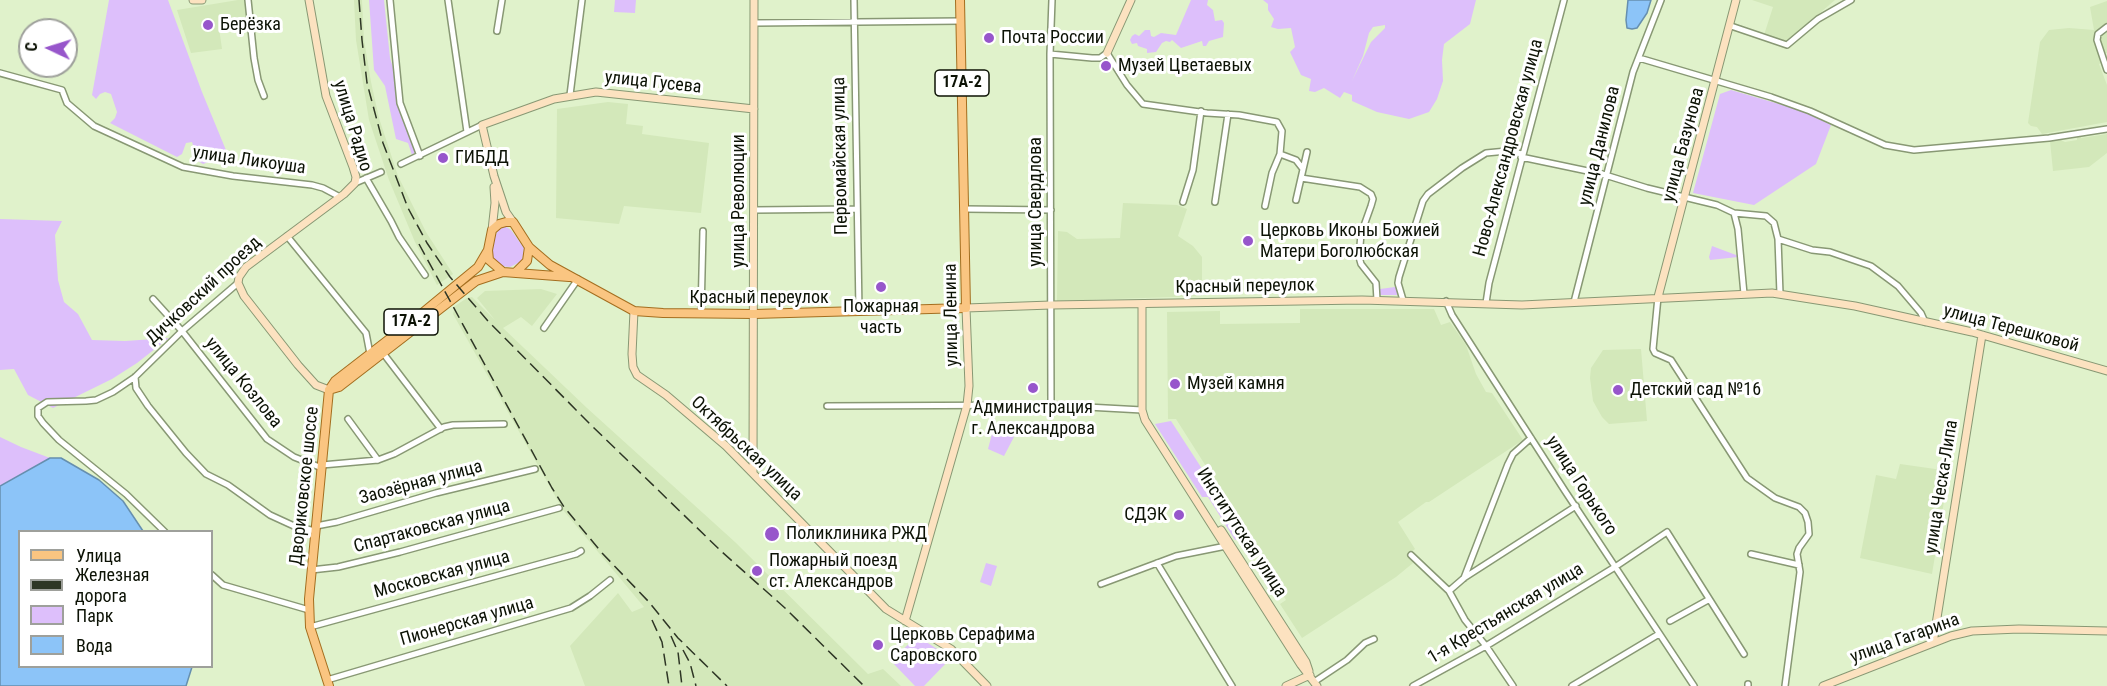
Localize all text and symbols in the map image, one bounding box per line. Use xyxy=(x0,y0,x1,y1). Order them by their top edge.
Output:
place label: Берёзка xyxy=(220,14,281,36)
north arrow xyxy=(18,18,78,78)
marker: Берёзка xyxy=(201,18,215,32)
place label: Почта России xyxy=(1001,27,1104,49)
marker: Почта России xyxy=(982,31,996,45)
street label: Ново-Александровская улица xyxy=(1470,37,1548,259)
text: С xyxy=(22,42,41,52)
place label: Музей Цветаевых xyxy=(1118,55,1252,77)
marker: Музей Цветаевых xyxy=(1099,59,1113,73)
street label: улица Гусева xyxy=(604,67,702,99)
road number: 17А-2 xyxy=(935,70,989,96)
street label: Первомайская улица xyxy=(829,77,853,235)
street label: улица Радио xyxy=(328,78,376,174)
street label: улица Данилова xyxy=(1575,84,1625,208)
street label: улица Базунова xyxy=(1658,85,1710,205)
street label: улица Революции xyxy=(728,134,750,268)
street label: улица Свердлова xyxy=(1025,137,1047,267)
street label: улица Ликоуша xyxy=(191,142,307,180)
place label: ГИБДД xyxy=(455,147,509,169)
marker: ГИБДД xyxy=(436,151,450,165)
place label: Церковь Иконы Божией Матери Боголюбская xyxy=(1260,220,1440,262)
street label: Дичковский проезд xyxy=(142,232,266,350)
marker: Церковь Иконы Божией Матери Боголюбская xyxy=(1241,234,1255,248)
street label: улица Ленина xyxy=(940,263,964,367)
street label: Красный переулок xyxy=(1175,275,1315,299)
marker: Пожарная часть xyxy=(874,280,888,294)
street label: Красный переулок xyxy=(689,287,829,309)
place label: Пожарная часть xyxy=(843,296,919,338)
street label: улица Терешковой xyxy=(1941,301,2081,357)
road number: 17А-2 xyxy=(384,309,438,335)
street label: улица Козлова xyxy=(200,333,286,433)
place label: Музей камня xyxy=(1187,373,1285,395)
marker: Музей камня xyxy=(1168,377,1182,391)
place label: Детский сад №16 xyxy=(1630,379,1761,401)
marker: Администрация г. Александрова xyxy=(1026,381,1040,395)
marker: Детский сад №16 xyxy=(1611,383,1625,397)
street label: Октябрьская улица xyxy=(686,392,806,506)
place label: Администрация г. Александрова xyxy=(971,397,1095,440)
street label: Двориковское шоссе xyxy=(286,405,324,567)
street label: улица Ческа-Липа xyxy=(1921,419,1963,555)
street label: улица Горького xyxy=(1541,432,1621,540)
street label: Заозёрная улица xyxy=(357,456,485,510)
street label: Институтская улица xyxy=(1191,464,1291,602)
street label: Спартаковская улица xyxy=(352,496,512,558)
place label: СДЭК xyxy=(1124,504,1167,526)
marker: СДЭК xyxy=(1172,508,1186,522)
place label: Поликлиника РЖД xyxy=(786,523,927,545)
marker: Поликлиника РЖД xyxy=(763,525,781,543)
legend xyxy=(18,530,213,668)
text: Улица xyxy=(76,545,122,566)
street label: Московская улица xyxy=(372,547,512,603)
place label: Пожарный поезд ст. Александров xyxy=(769,550,897,592)
street label: 1-я Крестьянская улица xyxy=(1424,559,1588,669)
text: Железная дорога xyxy=(75,564,150,606)
marker: Пожарный поезд ст. Александров xyxy=(750,564,764,578)
street label: Пионерская улица xyxy=(398,593,536,651)
text: Парк xyxy=(76,605,113,626)
street label: улица Гагарина xyxy=(1848,609,1962,669)
place label: Церковь Серафима Саровского xyxy=(890,624,1035,666)
text: Вода xyxy=(76,635,113,656)
marker: Церковь Серафима Саровского xyxy=(871,638,885,652)

